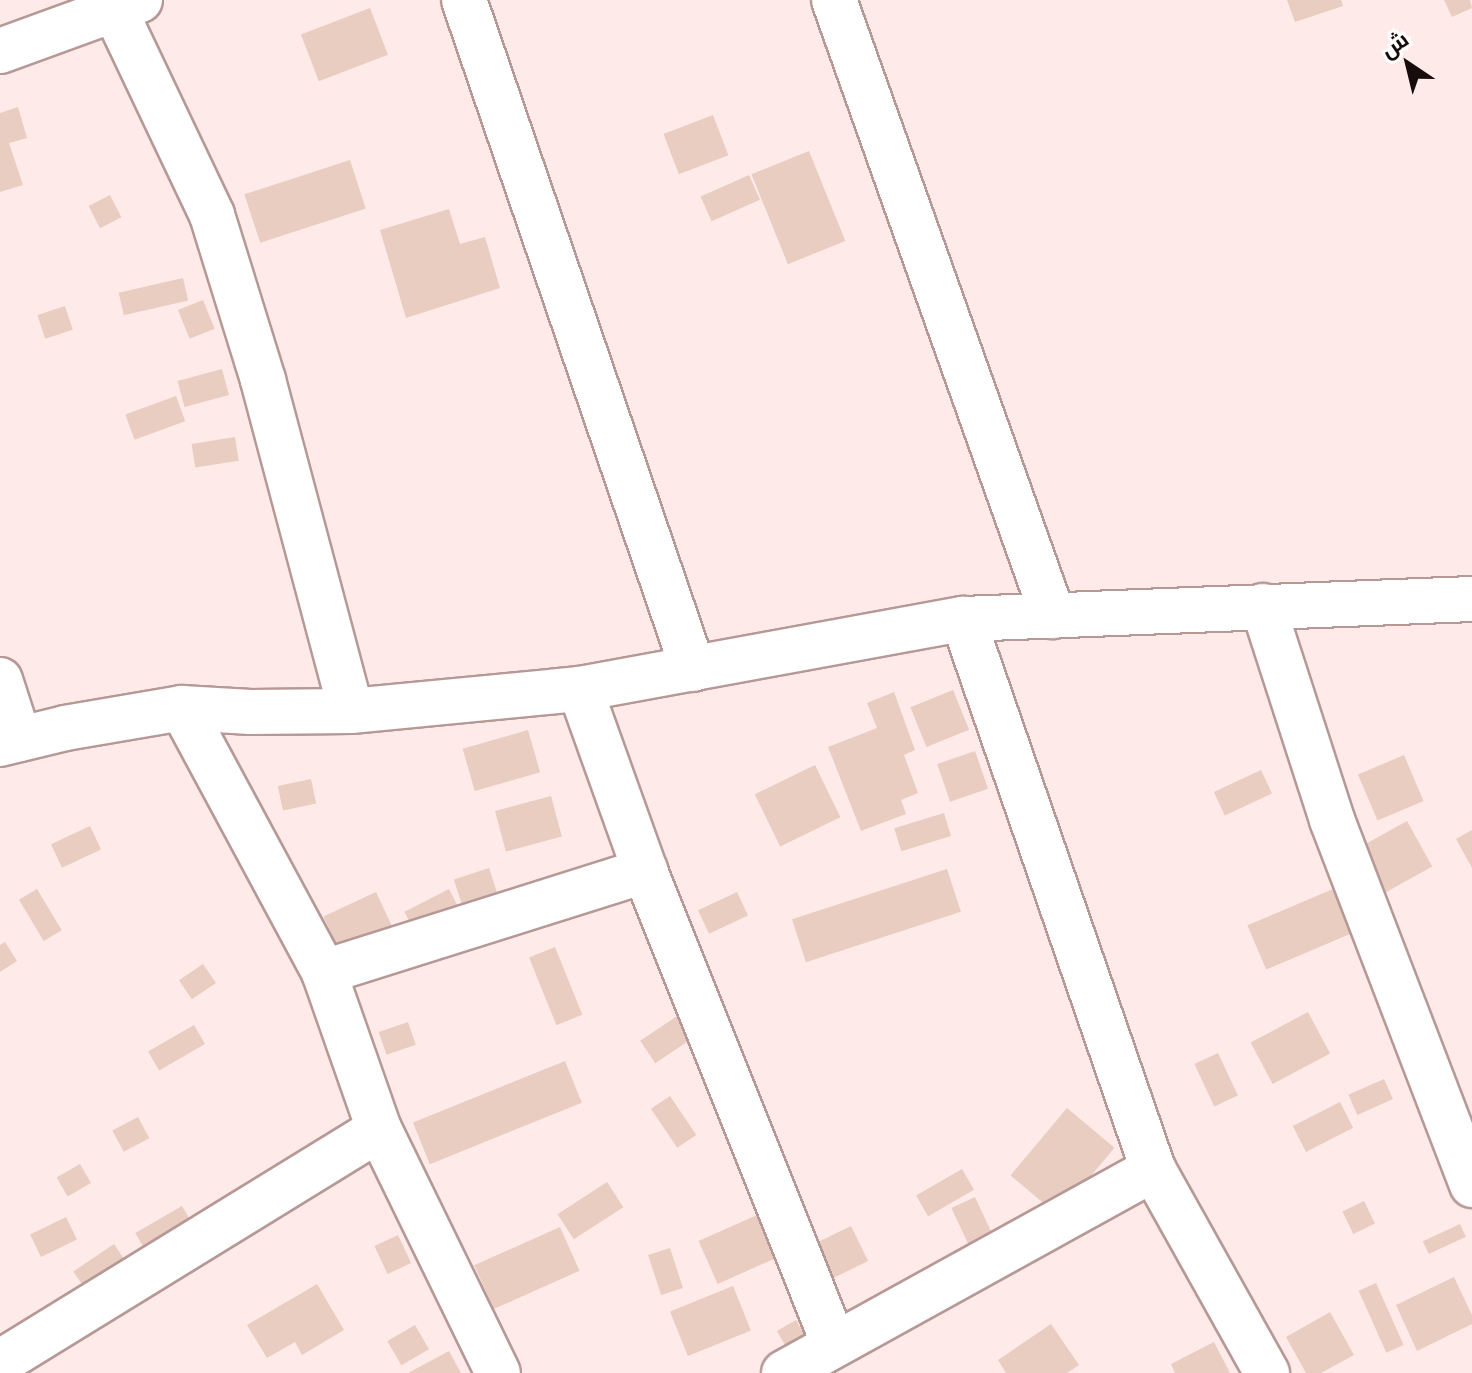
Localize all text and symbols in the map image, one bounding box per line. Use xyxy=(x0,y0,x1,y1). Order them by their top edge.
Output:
north arrow xyxy=(1368,24,1448,104)
text: ش xyxy=(1375,26,1413,63)

